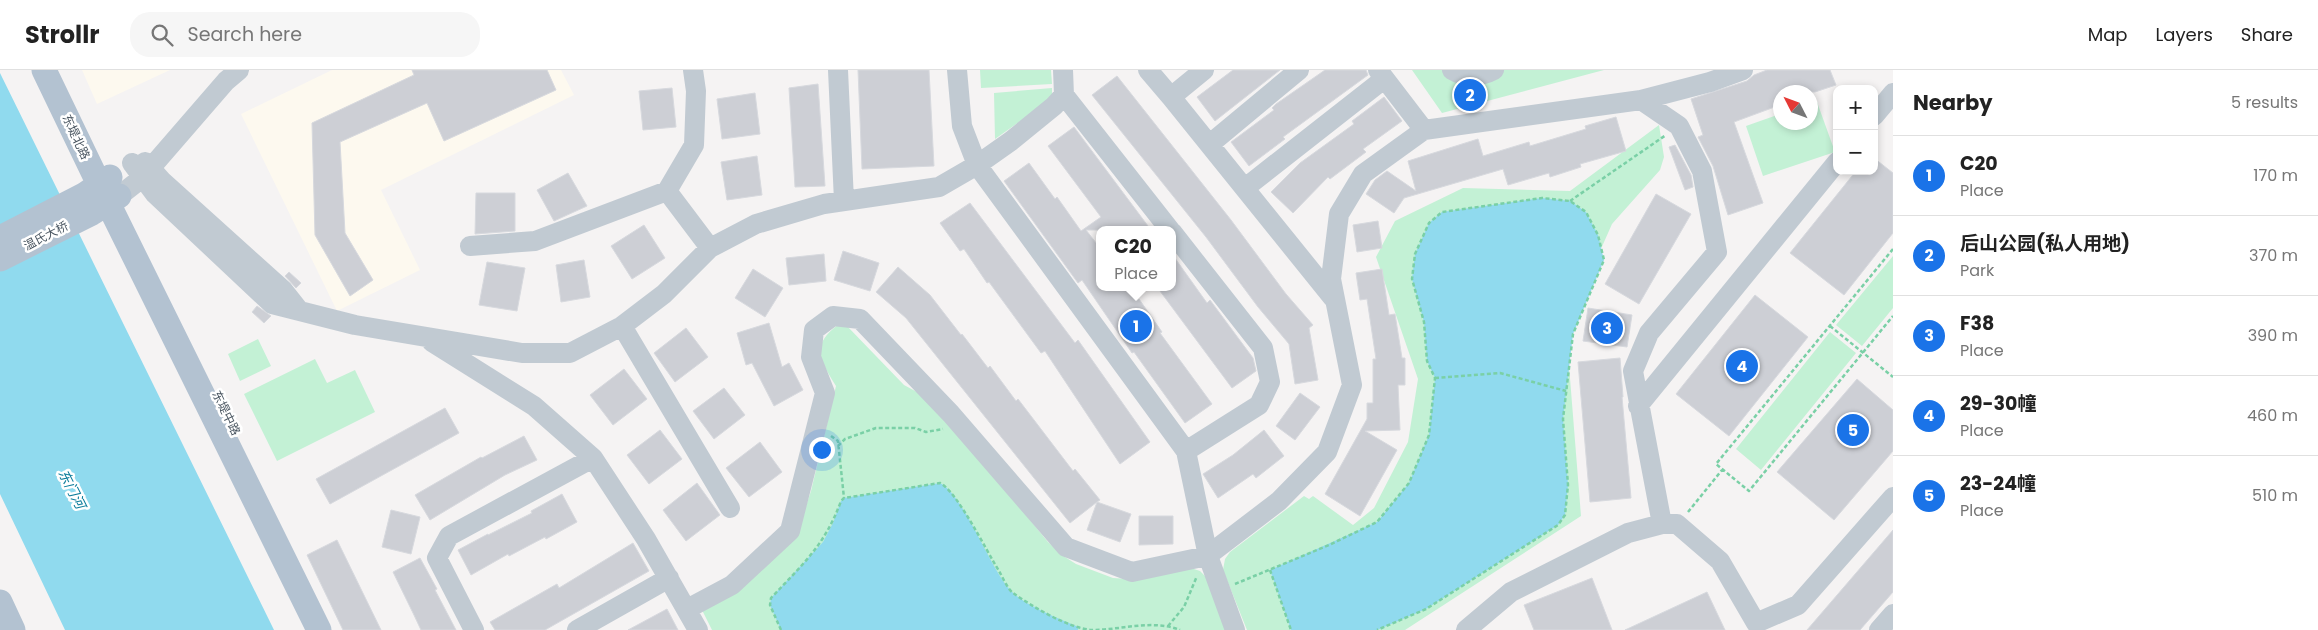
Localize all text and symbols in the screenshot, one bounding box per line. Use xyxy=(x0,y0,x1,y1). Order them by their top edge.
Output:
search box xyxy=(130,12,480,57)
text: Strollr xyxy=(25,18,100,51)
icon: search xyxy=(148,21,176,49)
text: Search here xyxy=(188,21,302,48)
text: Map xyxy=(2088,22,2128,47)
text: Layers xyxy=(2156,22,2213,47)
text: Share xyxy=(2241,22,2293,47)
pin: 2 xyxy=(1454,76,1486,114)
north arrow xyxy=(1773,85,1818,130)
map controls xyxy=(1833,85,1878,175)
button: + xyxy=(1833,85,1878,130)
text: Nearby xyxy=(1913,88,1993,117)
text: 5 results xyxy=(2231,91,2298,114)
street label: 东堤北路 xyxy=(59,111,94,162)
button: − xyxy=(1833,130,1878,175)
text: C20 xyxy=(1960,150,1998,177)
text: 1 xyxy=(1926,164,1932,187)
text: 170 m xyxy=(2253,164,2298,187)
text: Place xyxy=(1960,179,2004,202)
street label: 温氏大桥 xyxy=(21,217,71,254)
popup xyxy=(1096,226,1176,291)
text: 后山公园(私人用地) xyxy=(1960,230,2130,257)
text: C20 xyxy=(1114,233,1152,260)
text: 2 xyxy=(1924,244,1934,267)
text: 370 m xyxy=(2249,244,2298,267)
text: Park xyxy=(1960,259,1994,282)
text: Place xyxy=(1114,262,1158,285)
pin: 1 xyxy=(1120,307,1152,345)
pin: 3 xyxy=(1591,309,1623,347)
text: F38 xyxy=(1960,310,1994,337)
text: 3 xyxy=(1924,324,1934,347)
text: 390 m xyxy=(2248,324,2298,347)
text: Place xyxy=(1960,339,2004,362)
pin: 4 xyxy=(1726,347,1758,385)
street label: 东堤中路 xyxy=(208,387,245,438)
text: 29-30幢 xyxy=(1960,390,2036,417)
text: 4 xyxy=(1924,404,1934,427)
text: 460 m xyxy=(2247,404,2298,427)
pin: 5 xyxy=(1837,411,1869,449)
text: Place xyxy=(1960,419,2004,442)
your location xyxy=(809,437,835,463)
water label: 东门河 xyxy=(54,466,92,515)
text: 23-24幢 xyxy=(1960,470,2036,497)
text: 5 xyxy=(1924,484,1934,507)
text: 510 m xyxy=(2252,484,2298,507)
text: Place xyxy=(1960,499,2004,522)

